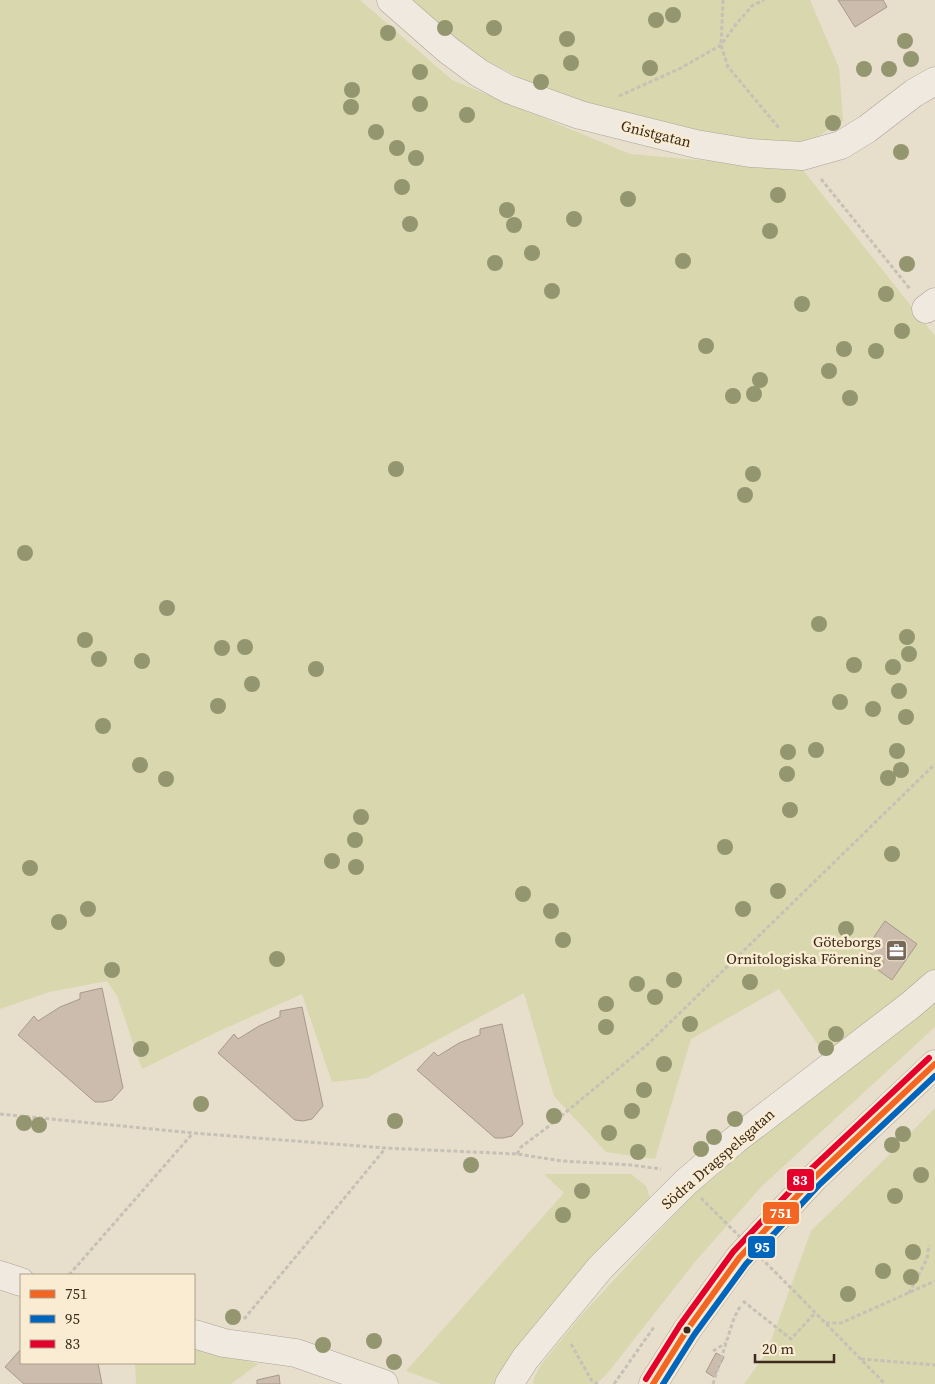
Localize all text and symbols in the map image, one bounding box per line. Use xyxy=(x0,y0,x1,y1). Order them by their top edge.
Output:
street label: Gnistgatan xyxy=(619,115,694,152)
place label: Göteborgs Ornitologiska Förening xyxy=(726,931,881,969)
office icon: Göteborgs Ornitologiska Förening xyxy=(885,939,909,963)
street label: Södra Dragspelsgatan xyxy=(656,1103,779,1214)
line badge: 83 xyxy=(786,1168,815,1192)
text: 83 xyxy=(792,1170,808,1190)
line badge: 751 xyxy=(762,1201,800,1225)
text: 751 xyxy=(770,1203,792,1223)
line badge: 95 xyxy=(747,1235,776,1259)
text: 95 xyxy=(754,1237,770,1257)
legend xyxy=(20,1274,195,1364)
text: 751 xyxy=(65,1283,88,1304)
text: 95 xyxy=(65,1308,80,1329)
unlabelled marker xyxy=(682,1325,692,1335)
scale bar xyxy=(755,1332,834,1364)
text: 83 xyxy=(65,1333,80,1354)
text: 20 m xyxy=(762,1338,794,1359)

